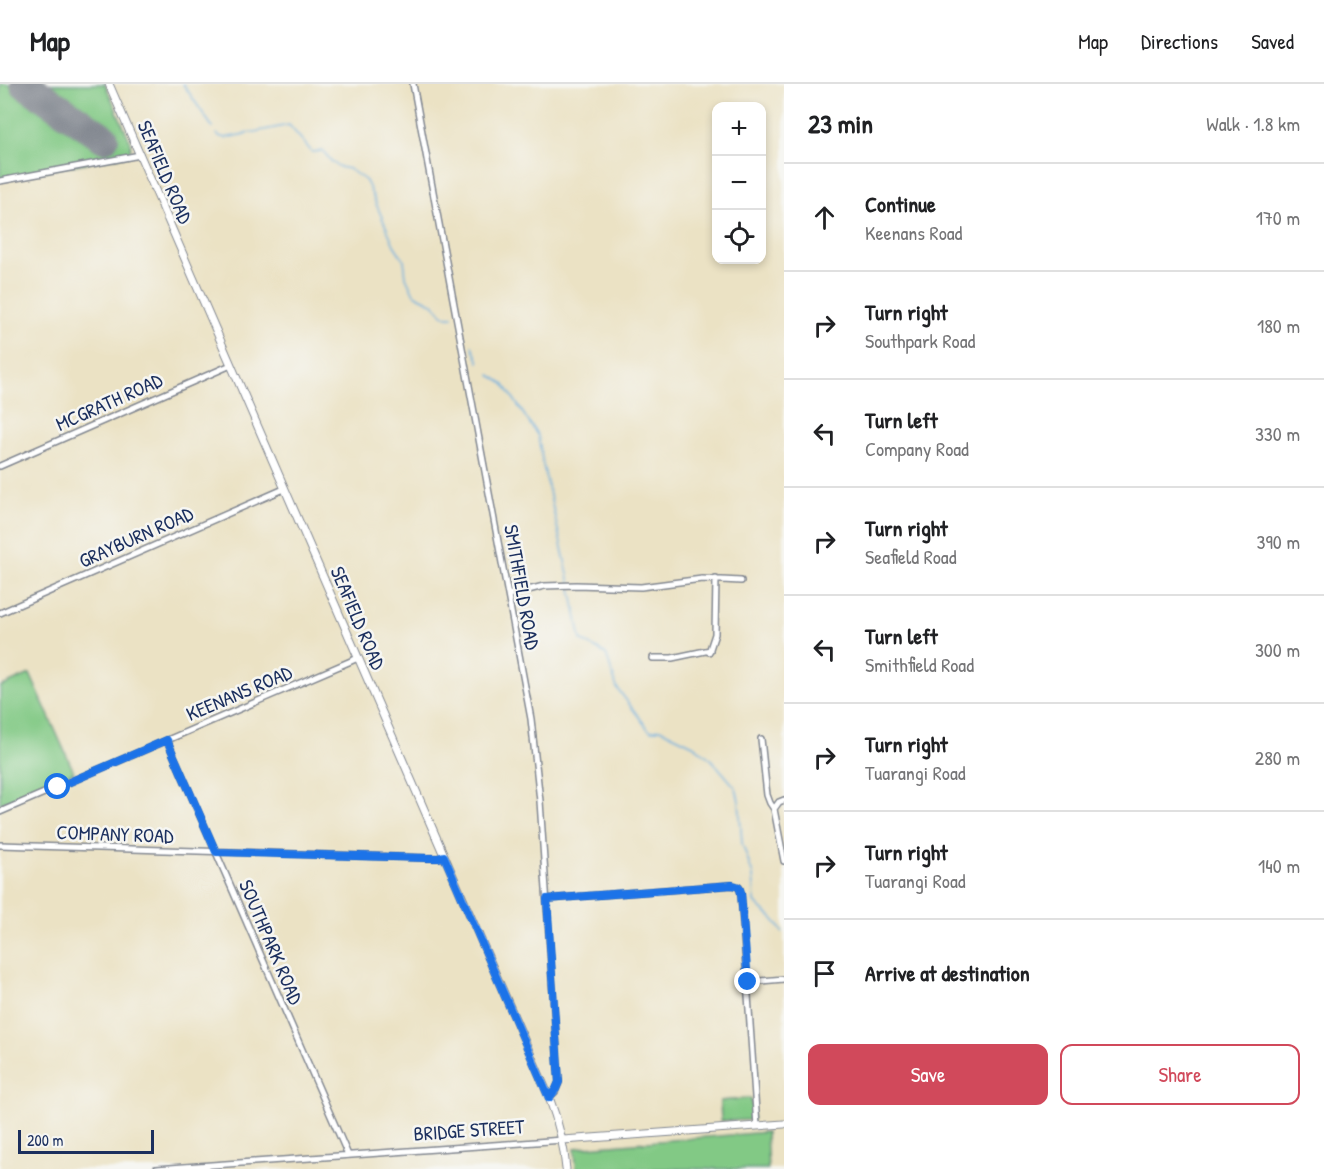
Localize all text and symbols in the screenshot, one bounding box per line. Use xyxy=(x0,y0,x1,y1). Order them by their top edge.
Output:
text: Map xyxy=(30,22,70,60)
text: Map xyxy=(1078,27,1108,56)
text: Directions xyxy=(1141,27,1218,56)
text: Saved xyxy=(1251,27,1294,56)
map controls xyxy=(712,102,766,264)
button: + xyxy=(712,102,766,156)
text: 23 min xyxy=(808,106,873,141)
text: Walk · 1.8 km xyxy=(1206,110,1300,137)
street label: SEAFIELD ROAD xyxy=(132,116,200,228)
button: − xyxy=(712,156,766,210)
text: Continue xyxy=(865,189,936,219)
icon: ahead xyxy=(808,201,841,234)
text: 170 m xyxy=(1256,204,1300,231)
button: locate xyxy=(712,210,766,264)
text: Keenans Road xyxy=(865,219,962,246)
text: Turn right xyxy=(865,297,948,327)
icon: right xyxy=(808,309,841,342)
text: 180 m xyxy=(1257,312,1300,339)
text: Southpark Road xyxy=(865,327,975,354)
street label: MCGRATH ROAD xyxy=(51,366,167,437)
text: Turn left xyxy=(865,405,938,435)
icon: left xyxy=(808,417,841,450)
text: 330 m xyxy=(1255,420,1300,447)
text: Company Road xyxy=(865,435,969,462)
street label: GRAYBURN ROAD xyxy=(74,499,198,574)
text: Turn right xyxy=(865,513,948,543)
street label: SMITHFIELD ROAD xyxy=(498,522,547,652)
icon: right xyxy=(808,525,841,558)
text: 390 m xyxy=(1257,528,1300,555)
text: Seafield Road xyxy=(865,543,956,570)
street label: SEAFIELD ROAD xyxy=(325,562,393,674)
text: Turn left xyxy=(865,621,938,651)
icon: left xyxy=(808,633,841,666)
text: 300 m xyxy=(1255,636,1300,663)
text: Smithfield Road xyxy=(865,651,974,678)
street label: KEENANS ROAD xyxy=(182,658,296,727)
text: Turn right xyxy=(865,729,948,759)
icon: right xyxy=(808,741,841,774)
text: 280 m xyxy=(1255,744,1300,771)
text: Tuarangi Road xyxy=(865,759,966,786)
route start xyxy=(44,773,70,799)
street label: COMPANY ROAD xyxy=(56,818,174,849)
text: Turn right xyxy=(865,837,948,867)
icon: right xyxy=(808,849,841,882)
text: 140 m xyxy=(1258,852,1300,879)
text: Tuarangi Road xyxy=(865,867,966,894)
street label: SOUTHPARK ROAD xyxy=(233,875,310,1009)
icon: arrive xyxy=(808,957,841,990)
text: Arrive at destination xyxy=(865,958,1030,988)
route end xyxy=(734,968,760,994)
button: Save xyxy=(808,1044,1048,1105)
button: Share xyxy=(1060,1044,1300,1105)
street label: BRIDGE STREET xyxy=(413,1112,526,1147)
scale bar xyxy=(18,1127,154,1154)
text: 200 m xyxy=(27,1129,63,1151)

